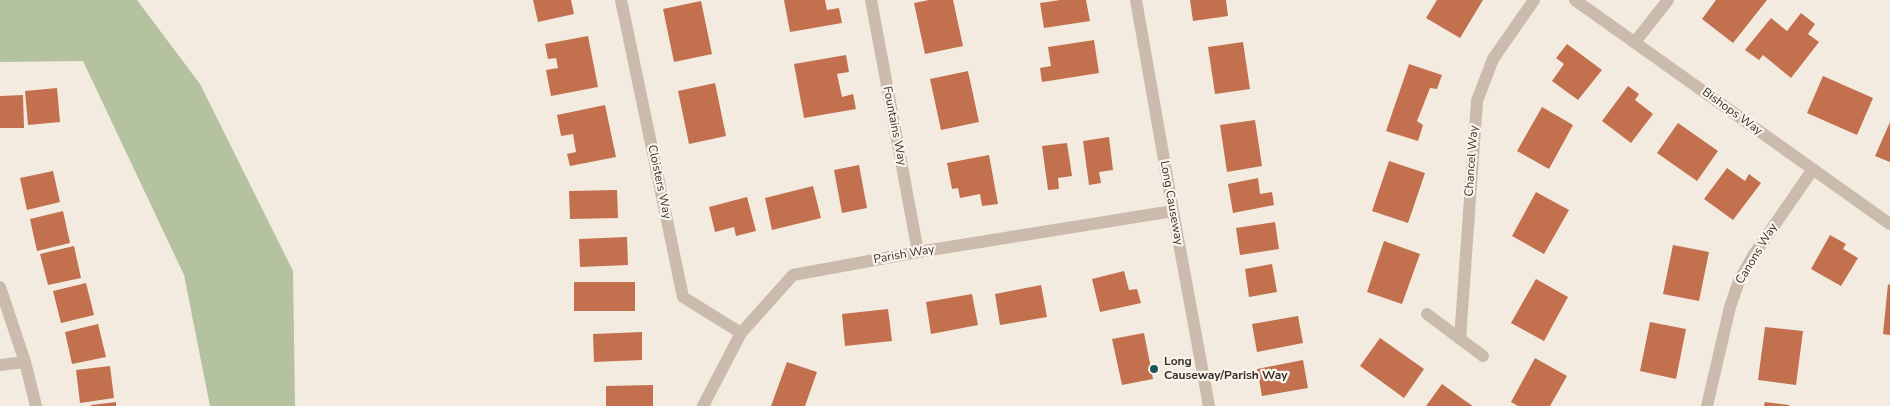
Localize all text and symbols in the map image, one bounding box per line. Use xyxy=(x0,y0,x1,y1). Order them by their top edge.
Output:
street label: Fountains Way xyxy=(879,85,909,167)
street label: Bishops Way xyxy=(1699,85,1765,139)
street label: Chancel Way xyxy=(1462,125,1482,197)
street label: Cloisters Way xyxy=(644,144,674,220)
street label: Long Causeway xyxy=(1156,160,1186,246)
street label: Canons Way xyxy=(1733,221,1781,287)
street label: Parish Way xyxy=(873,243,935,267)
place label: Long Causeway/Parish Way xyxy=(1164,355,1288,383)
marker: Long Causeway/Parish Way xyxy=(1148,363,1160,375)

